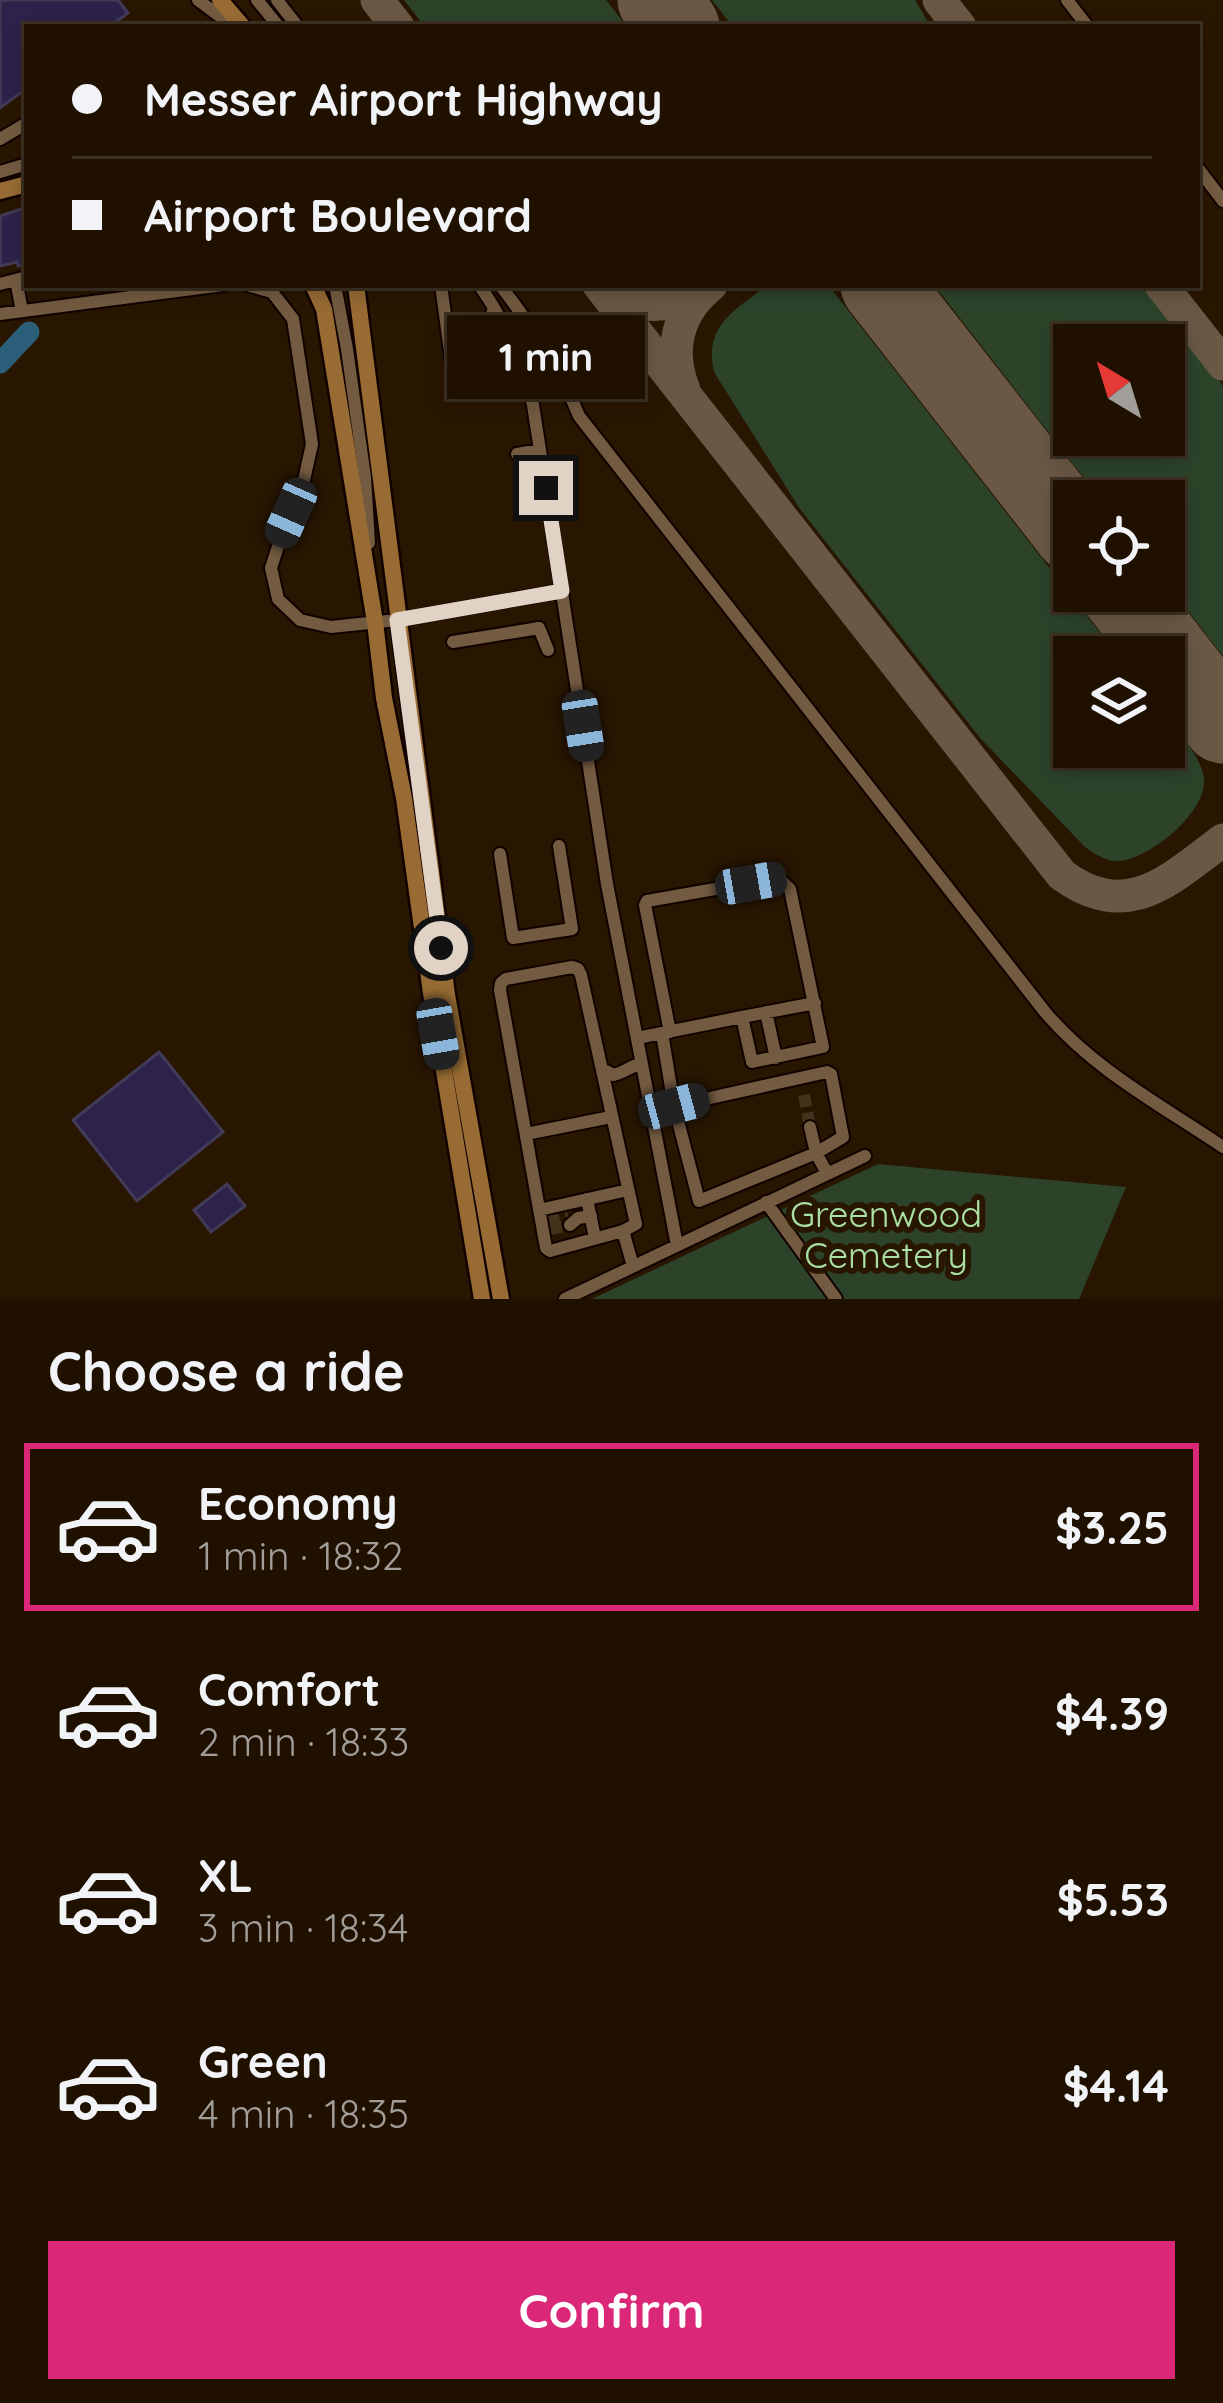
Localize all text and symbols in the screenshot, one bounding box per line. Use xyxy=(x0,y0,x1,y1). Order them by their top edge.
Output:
text: Messer Airport Highway xyxy=(144,71,663,127)
text: Airport Boulevard xyxy=(144,187,532,243)
callout: 1 min xyxy=(447,314,645,398)
north arrow xyxy=(1053,324,1185,456)
map controls xyxy=(1053,324,1185,768)
text: 1 min xyxy=(499,332,593,381)
route end xyxy=(519,461,573,515)
car xyxy=(260,473,322,553)
button: locate xyxy=(1053,480,1185,612)
button: layers xyxy=(1053,636,1185,768)
car xyxy=(560,688,606,764)
car xyxy=(712,859,790,907)
route start xyxy=(414,921,468,975)
car xyxy=(414,995,462,1073)
car xyxy=(635,1079,713,1133)
park label: Greenwood Cemetery xyxy=(790,1191,982,1277)
text: Choose a ride xyxy=(48,1337,405,1405)
icon: car xyxy=(54,1473,162,1581)
text: Economy xyxy=(198,1475,398,1531)
text: $3.25 xyxy=(1055,1499,1169,1555)
text: 1 min · 18:32 xyxy=(198,1531,403,1580)
icon: car xyxy=(54,1659,162,1767)
text: Comfort xyxy=(198,1661,380,1717)
text: $4.39 xyxy=(1055,1685,1169,1741)
text: 2 min · 18:33 xyxy=(198,1717,409,1766)
icon: car xyxy=(54,1845,162,1953)
text: XL xyxy=(198,1847,253,1903)
text: $5.53 xyxy=(1057,1871,1169,1927)
text: 3 min · 18:34 xyxy=(198,1903,408,1952)
icon: car xyxy=(54,2031,162,2139)
text: Green xyxy=(198,2033,328,2089)
text: $4.14 xyxy=(1063,2057,1169,2113)
text: 4 min · 18:35 xyxy=(198,2089,409,2138)
button: Confirm xyxy=(48,2241,1175,2379)

